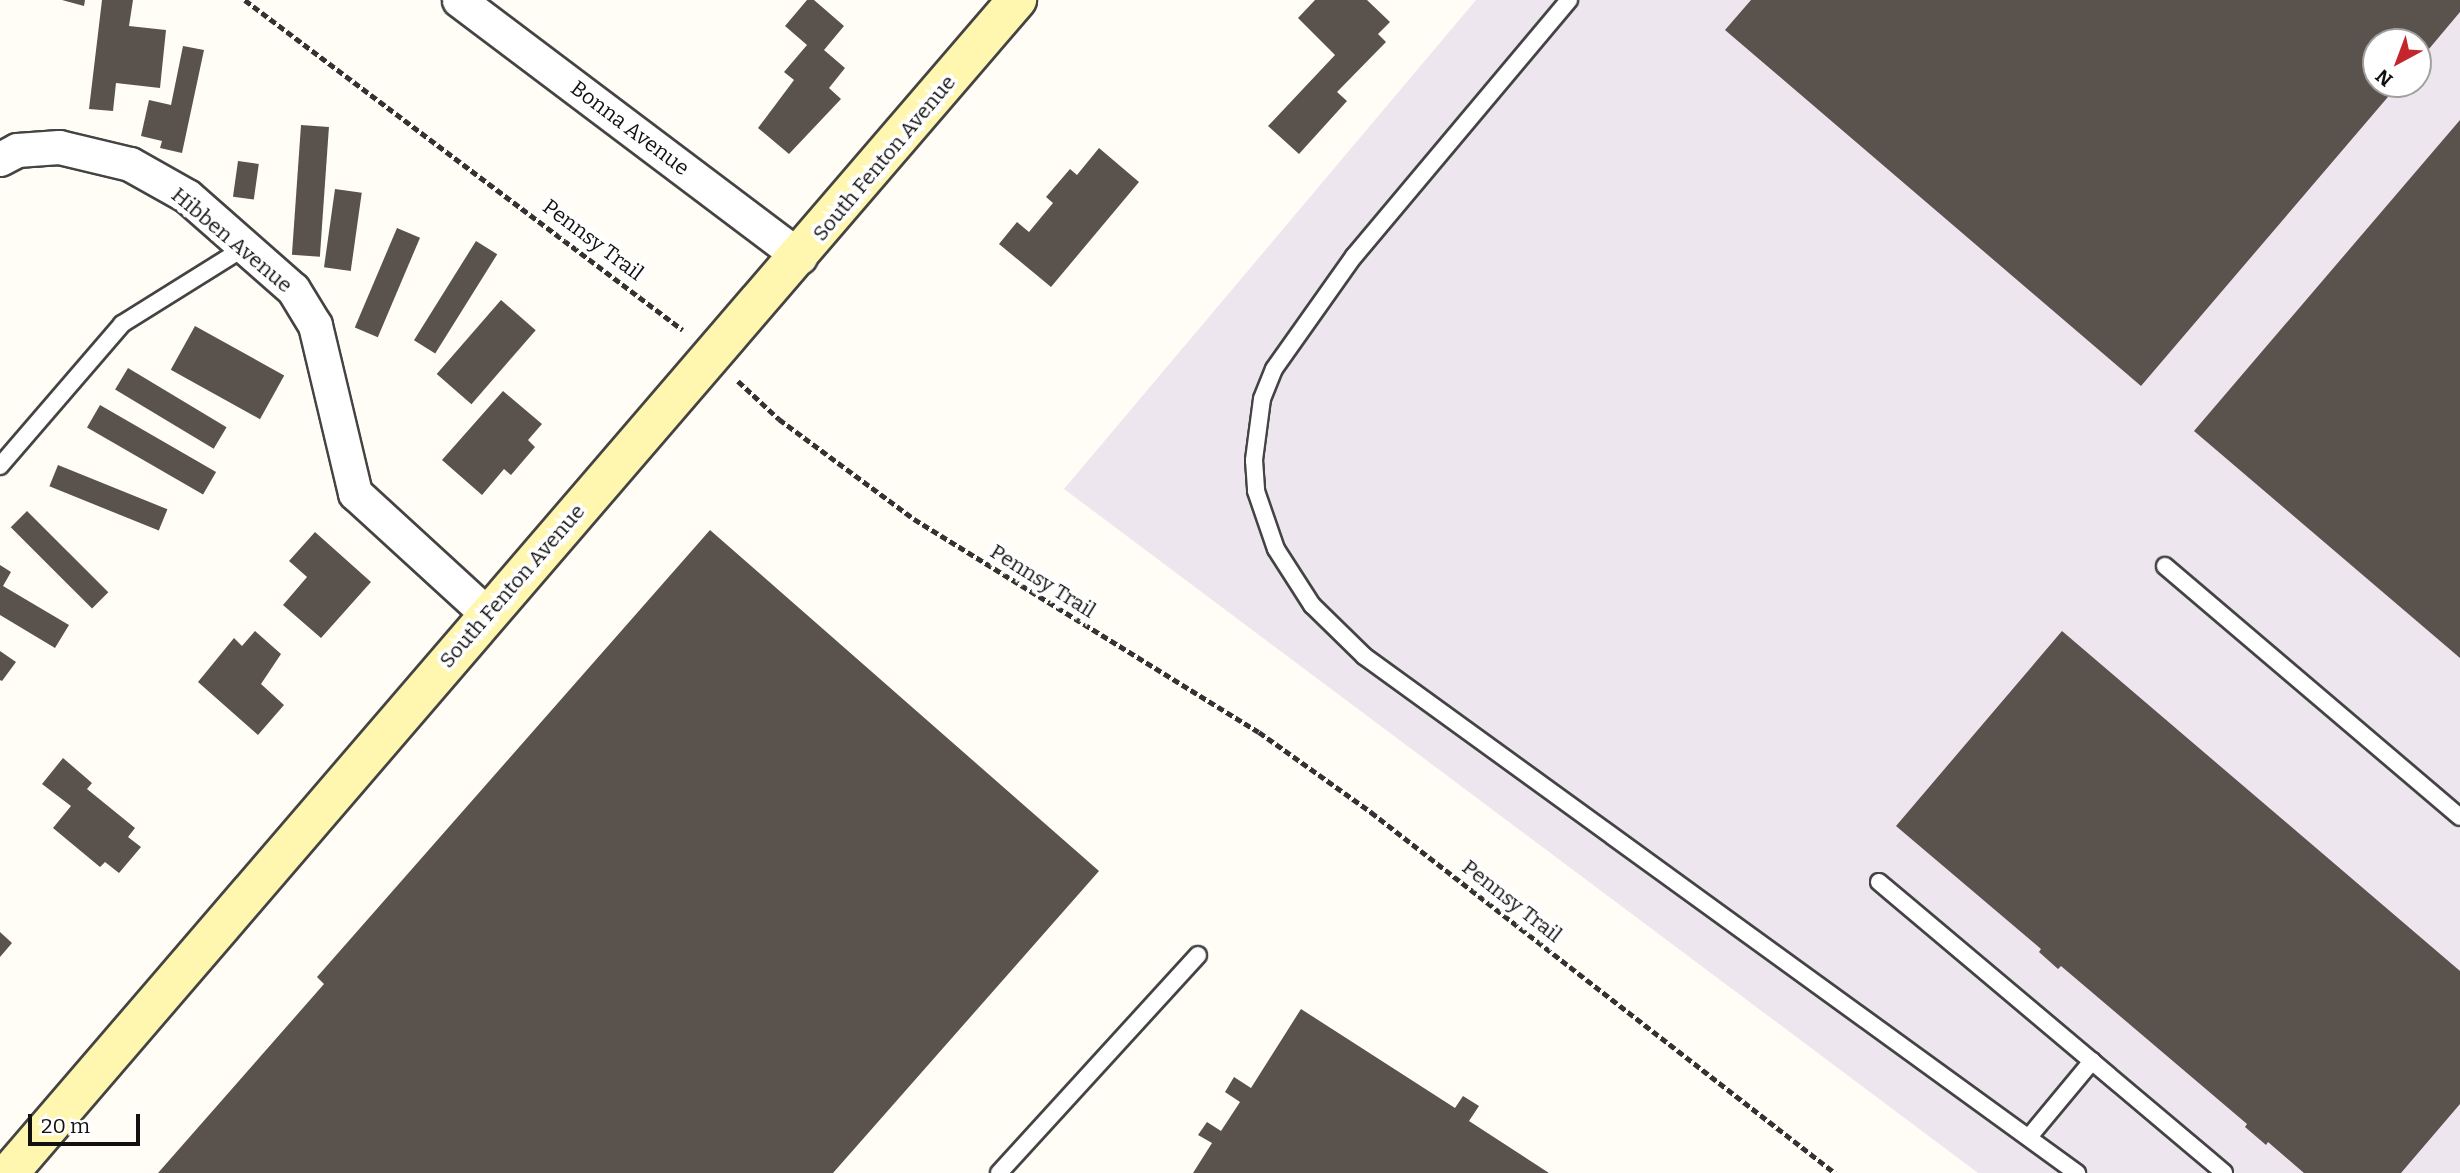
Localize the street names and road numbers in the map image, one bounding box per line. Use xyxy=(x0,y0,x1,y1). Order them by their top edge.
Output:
street label: South Fenton Avenue xyxy=(807,70,961,246)
street label: Bonna Avenue xyxy=(566,75,694,181)
street label: Hibben Avenue xyxy=(166,182,298,298)
street label: Pennsy Trail xyxy=(538,194,648,286)
street label: South Fenton Avenue xyxy=(434,499,590,673)
street label: Pennsy Trail xyxy=(986,539,1100,623)
street label: Pennsy Trail xyxy=(1457,854,1567,948)

